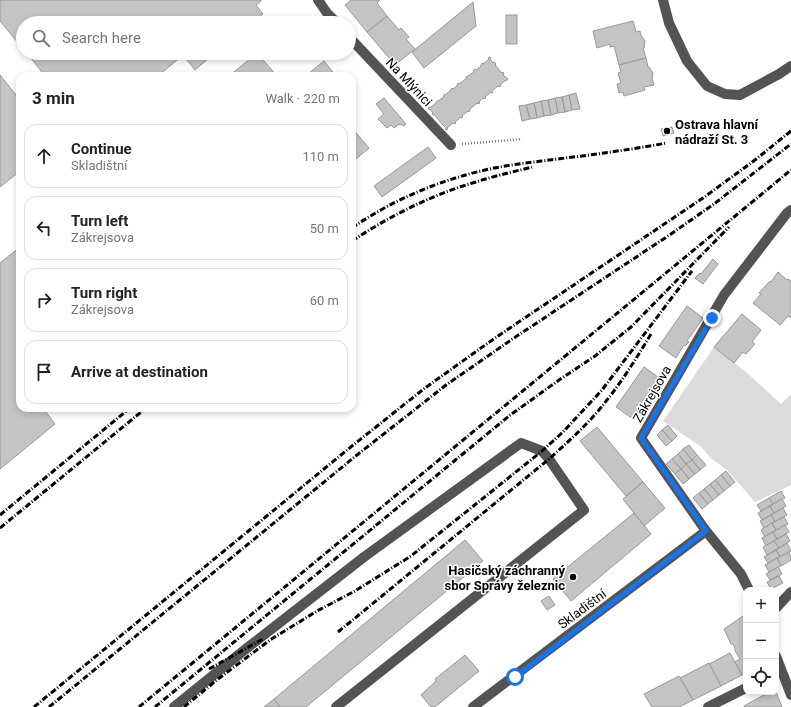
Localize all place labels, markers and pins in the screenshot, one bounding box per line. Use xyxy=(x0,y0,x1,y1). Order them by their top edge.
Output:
place label: Ostrava hlavní nádraží St. 3 xyxy=(675,117,760,147)
marker: Ostrava hlavní nádraží St. 3 xyxy=(662,126,672,136)
place label: Hasičský záchranný sbor Správy železnic xyxy=(444,563,565,593)
marker: Hasičský záchranný sbor Správy železnic xyxy=(568,572,578,582)

